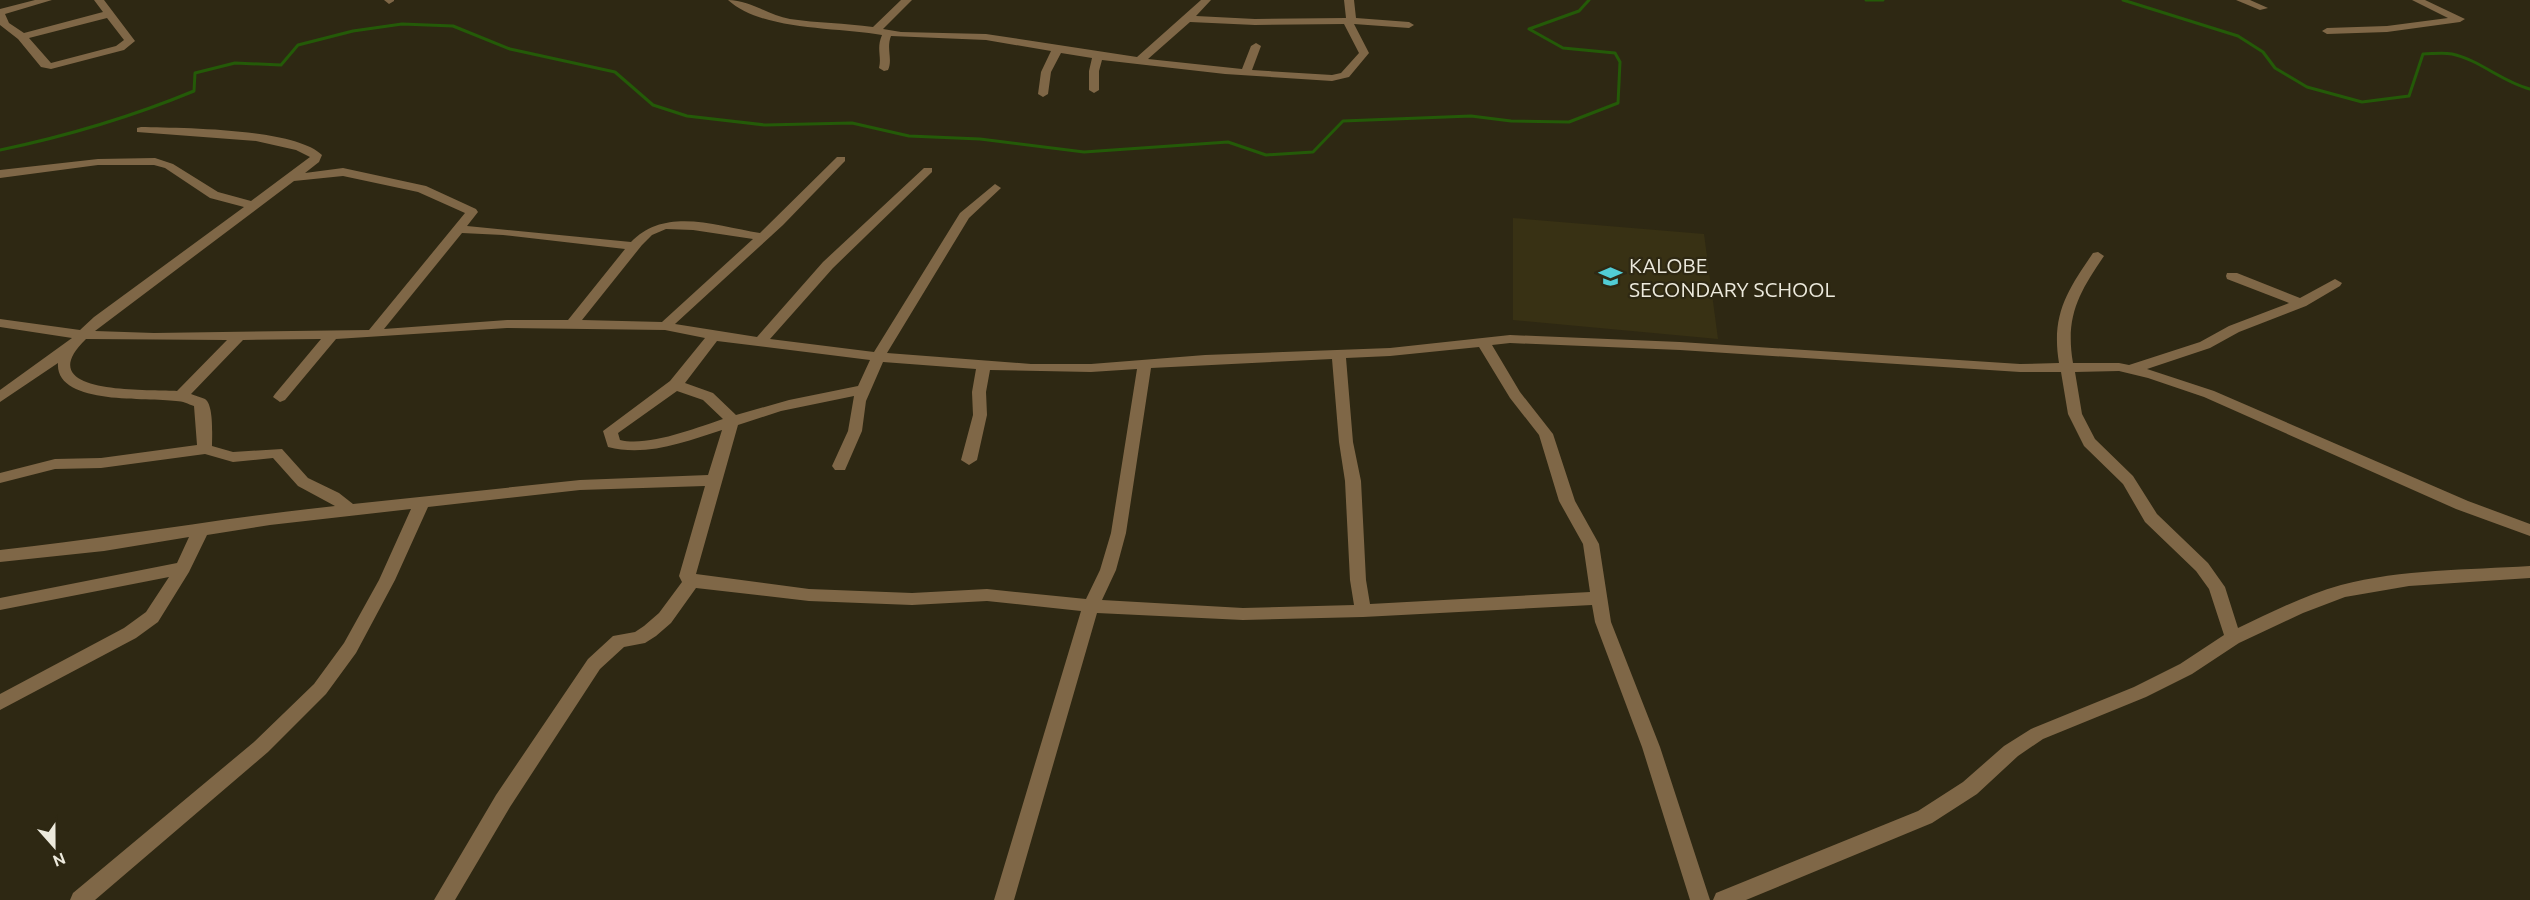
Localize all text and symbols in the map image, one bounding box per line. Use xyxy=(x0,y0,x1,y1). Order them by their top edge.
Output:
place label: KALOBE SECONDARY SCHOOL xyxy=(1629,253,1836,301)
school or university icon: KALOBE SECONDARY SCHOOL xyxy=(1598,264,1624,290)
north arrow xyxy=(24,816,84,876)
text: N xyxy=(51,849,68,871)

